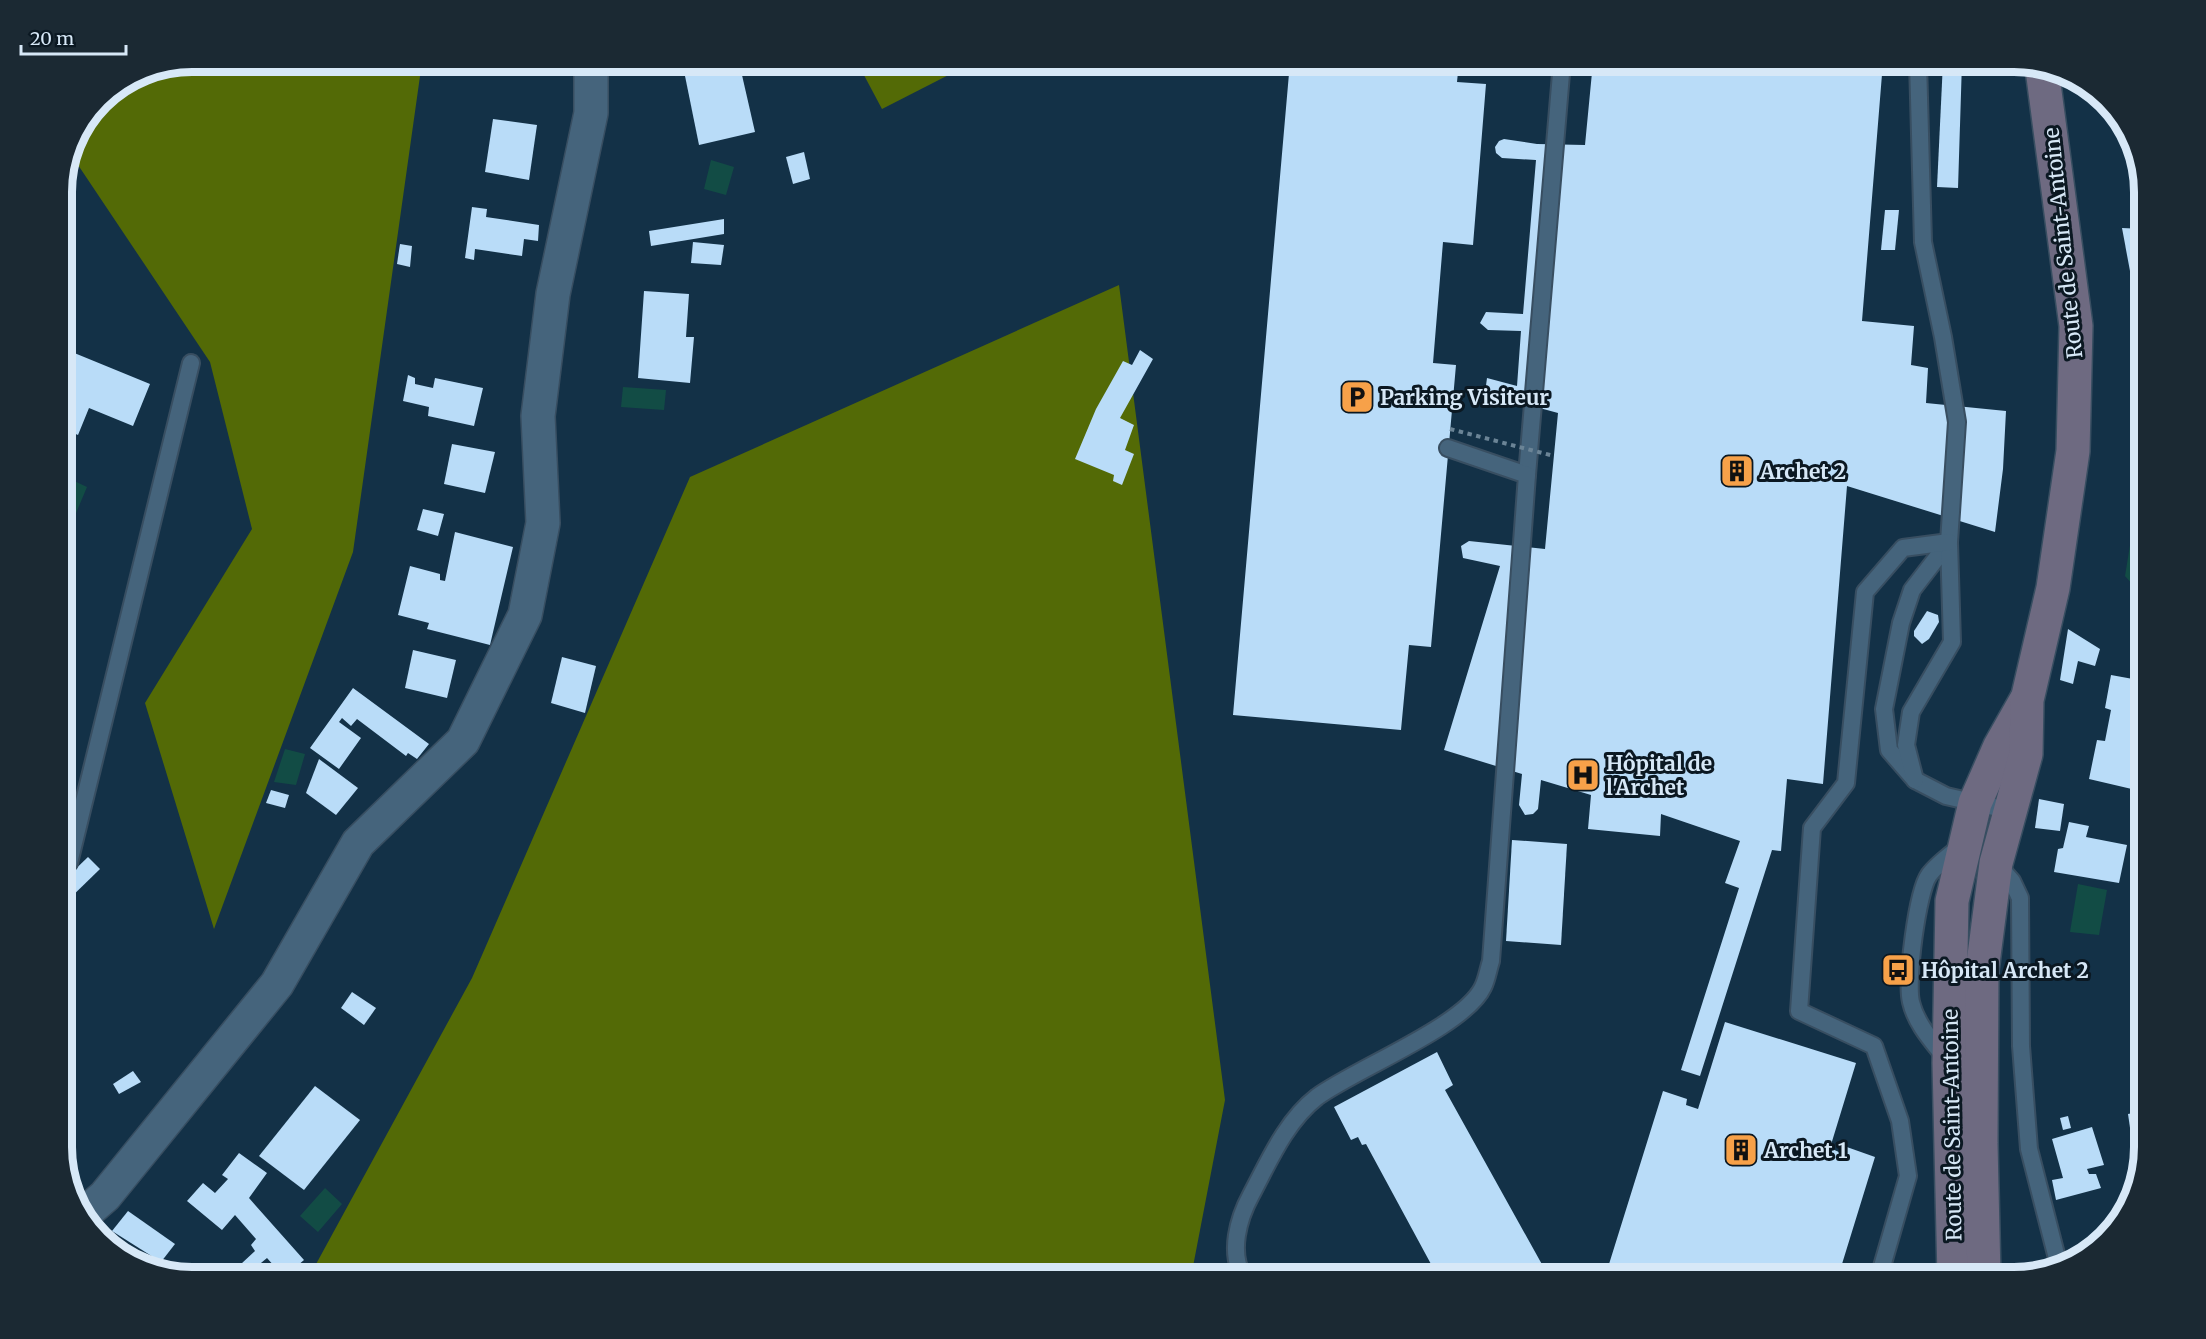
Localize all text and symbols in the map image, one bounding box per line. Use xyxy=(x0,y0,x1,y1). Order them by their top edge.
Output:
scale bar xyxy=(21,18,126,56)
text: 20 m xyxy=(30,27,74,50)
street label: Route de Saint-Antoine xyxy=(2037,126,2089,360)
parking icon: Parking Visiteur xyxy=(1339,379,1375,415)
place label: Parking Visiteur xyxy=(1380,384,1549,411)
building icon: Archet 2 xyxy=(1719,453,1755,489)
place label: Archet 2 xyxy=(1759,458,1846,485)
place label: Hôpital de l'Archet xyxy=(1606,750,1712,801)
hospital icon: Hôpital de l'Archet xyxy=(1565,757,1601,793)
bus stop icon: Hôpital Archet 2 xyxy=(1880,952,1916,988)
place label: Hôpital Archet 2 xyxy=(1921,957,2089,984)
street label: Route de Saint-Antoine xyxy=(1936,1009,1968,1241)
building icon: Archet 1 xyxy=(1723,1132,1759,1168)
place label: Archet 1 xyxy=(1763,1137,1848,1164)

